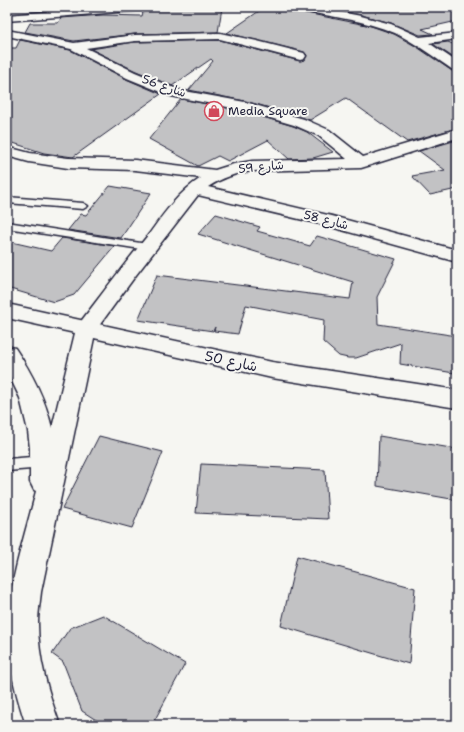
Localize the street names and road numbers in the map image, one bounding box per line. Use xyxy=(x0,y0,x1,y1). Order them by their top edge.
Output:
street label: شارع 56 xyxy=(140,71,188,102)
street label: شارع 59 xyxy=(238,157,284,178)
street label: شارع 58 xyxy=(302,207,350,234)
street label: شارع 50 xyxy=(203,347,259,376)

